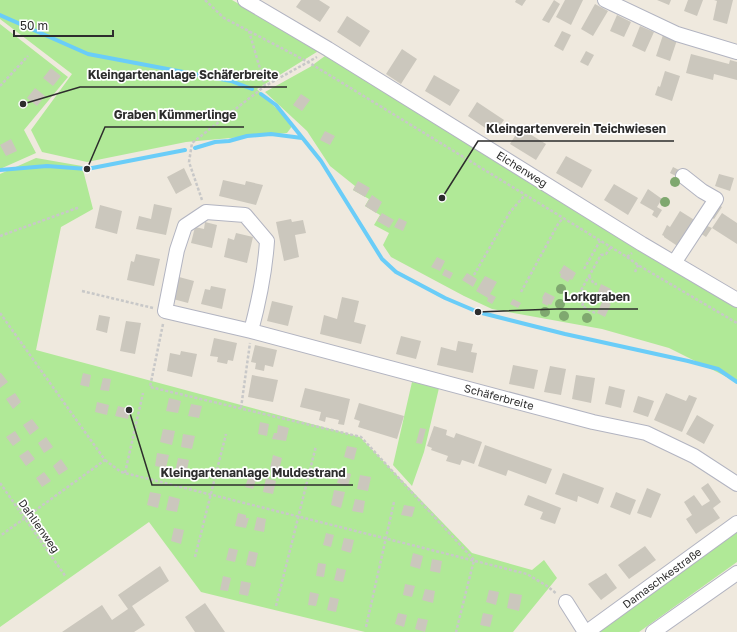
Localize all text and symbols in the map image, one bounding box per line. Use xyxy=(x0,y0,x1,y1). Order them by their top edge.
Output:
scale bar xyxy=(14,12,113,38)
text: 50 m xyxy=(20,18,48,33)
callout: Kleingartenanlage Schäferbreite xyxy=(80,63,287,87)
text: Kleingartenanlage Schäferbreite xyxy=(88,67,278,82)
callout: Graben Kümmerlinge xyxy=(105,103,244,127)
text: Graben Kümmerlinge xyxy=(114,107,236,122)
callout: Kleingartenverein Teichwiesen xyxy=(478,117,674,141)
text: Kleingartenverein Teichwiesen xyxy=(486,121,666,136)
street label: Eichenweg xyxy=(494,148,550,189)
callout: Lorkgraben xyxy=(556,285,638,309)
text: Lorkgraben xyxy=(564,289,630,304)
street label: Schäferbreite xyxy=(463,381,535,412)
callout: Kleingartenanlage Muldestrand xyxy=(152,461,353,485)
text: Kleingartenanlage Muldestrand xyxy=(160,465,346,480)
street label: Dahlienweg xyxy=(16,497,63,555)
street label: Damaschkestraße xyxy=(620,545,704,611)

